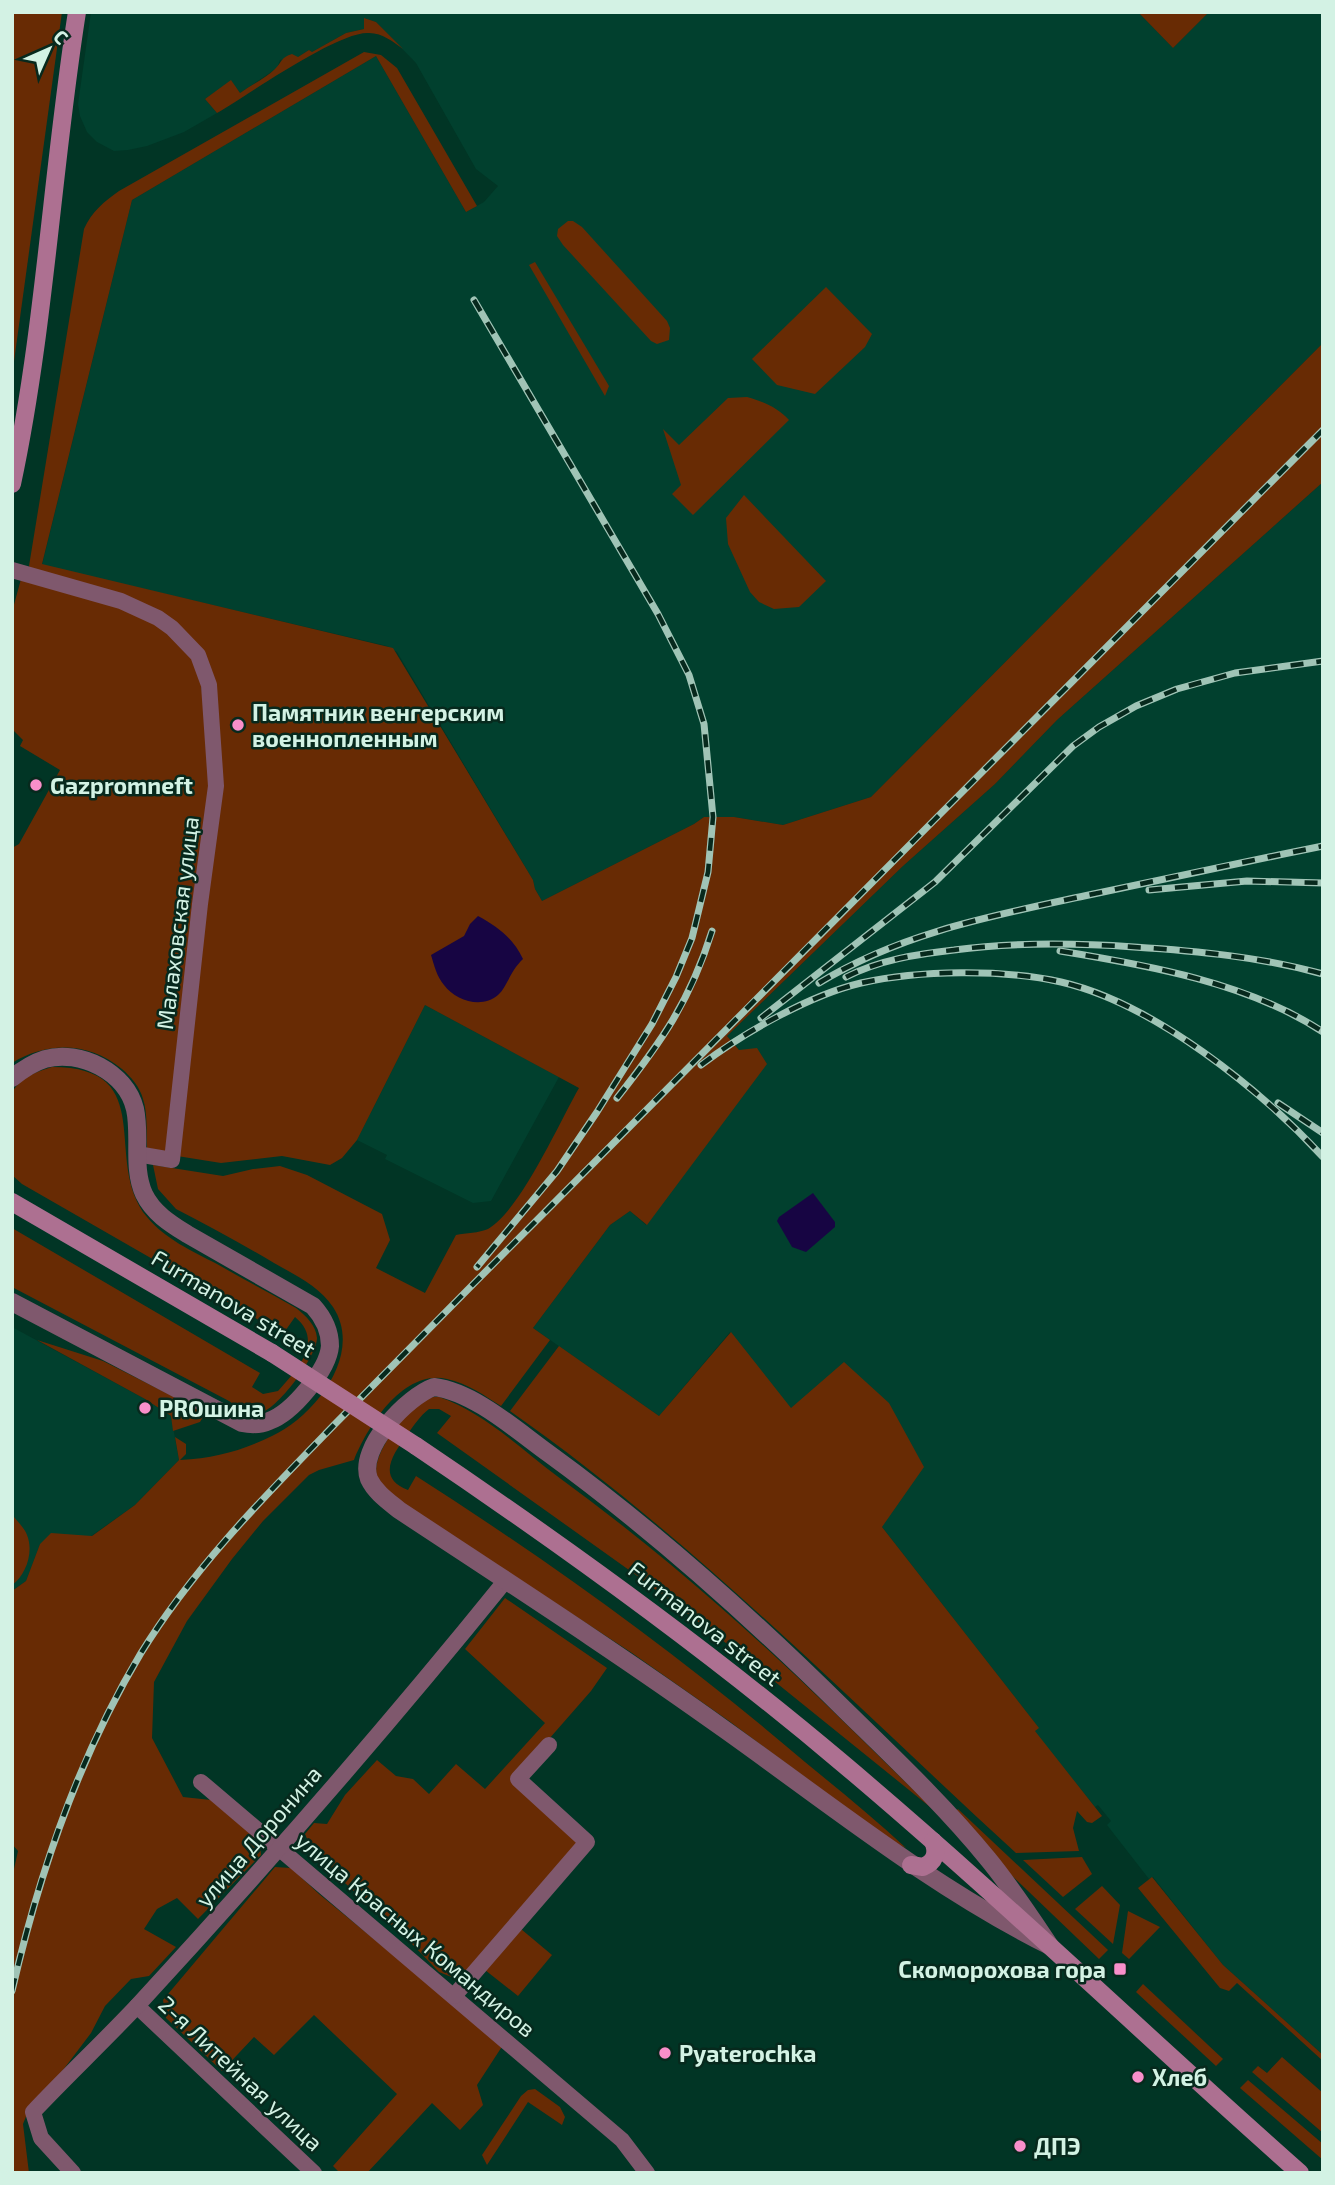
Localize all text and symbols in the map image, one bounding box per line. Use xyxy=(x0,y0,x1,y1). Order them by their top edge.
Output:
north arrow xyxy=(14,14,84,84)
text: С xyxy=(49,25,73,49)
place label: Памятник венгерским военнопленным xyxy=(252,698,504,752)
marker: Памятник венгерским военнопленным xyxy=(230,717,246,733)
place label: Gazpromneft xyxy=(50,771,193,799)
marker: Gazpromneft xyxy=(28,777,44,793)
street label: Малаховская улица xyxy=(150,815,205,1031)
street label: Furmanova street xyxy=(147,1243,321,1363)
place label: PROшина xyxy=(159,1394,264,1422)
marker: PROшина xyxy=(137,1400,153,1416)
street label: Furmanova street xyxy=(623,1555,787,1691)
street label: улица Доронина xyxy=(189,1760,328,1913)
street label: улица Красных Командиров xyxy=(290,1825,542,2043)
place label: Скоморохова гора xyxy=(898,1955,1106,1983)
marker: Скоморохова гора xyxy=(1112,1961,1128,1977)
street label: 2-я Литейная улица xyxy=(152,1990,329,2157)
place label: Pyaterochka xyxy=(679,2039,816,2067)
marker: Pyaterochka xyxy=(657,2045,673,2061)
place label: Хлеб xyxy=(1152,2063,1207,2091)
marker: Хлеб xyxy=(1130,2069,1146,2085)
place label: ДПЭ xyxy=(1034,2132,1081,2160)
marker: ДПЭ xyxy=(1012,2138,1028,2154)

